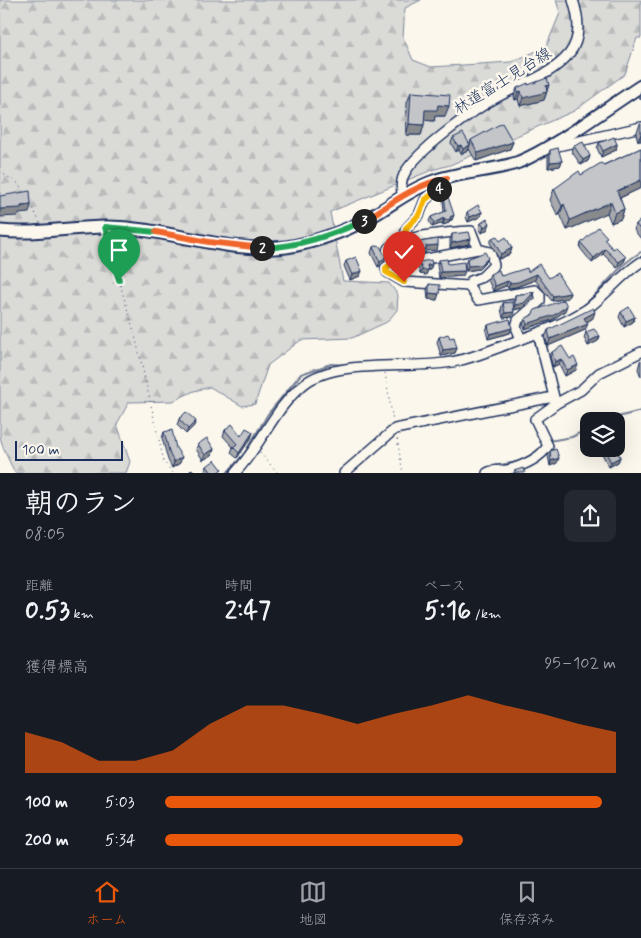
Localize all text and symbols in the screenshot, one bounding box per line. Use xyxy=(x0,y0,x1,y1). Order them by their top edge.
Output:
street label: 林道富士見台線 xyxy=(450,43,556,120)
pin: 4 xyxy=(426,176,452,202)
text: 4 xyxy=(435,180,444,198)
pin: 3 xyxy=(352,208,376,234)
text: 3 xyxy=(361,212,368,230)
pin xyxy=(98,229,140,280)
pin xyxy=(383,231,425,282)
icon: arrive xyxy=(105,236,133,264)
pin: 2 xyxy=(250,236,274,260)
icon: check xyxy=(390,238,418,266)
text: 2 xyxy=(259,239,266,257)
map controls xyxy=(580,412,625,457)
button: layers xyxy=(580,412,625,457)
scale bar xyxy=(15,438,122,461)
text: 100 m xyxy=(22,441,60,459)
text: 朝のラン xyxy=(25,486,137,523)
button: share xyxy=(564,490,616,542)
text: 08:05 xyxy=(25,524,64,545)
text: 距離 xyxy=(25,577,53,595)
text: 時間 xyxy=(225,577,253,595)
text: ペース xyxy=(424,577,466,595)
text: 0.53 xyxy=(25,595,70,628)
text: 2:47 xyxy=(225,595,271,628)
text: 5:16 xyxy=(424,595,471,628)
text: km xyxy=(70,605,94,623)
text: /km xyxy=(471,605,501,623)
text: 95–102 m xyxy=(544,653,616,674)
text: 獲得標高 xyxy=(25,657,89,678)
text: 100 m xyxy=(25,792,68,813)
text: 5:03 xyxy=(105,792,135,813)
text: 200 m xyxy=(25,830,69,851)
text: 5:34 xyxy=(105,830,136,851)
tab: ホーム xyxy=(86,878,127,929)
tab: 地図 xyxy=(299,878,327,929)
tab: 保存済み xyxy=(499,878,555,929)

